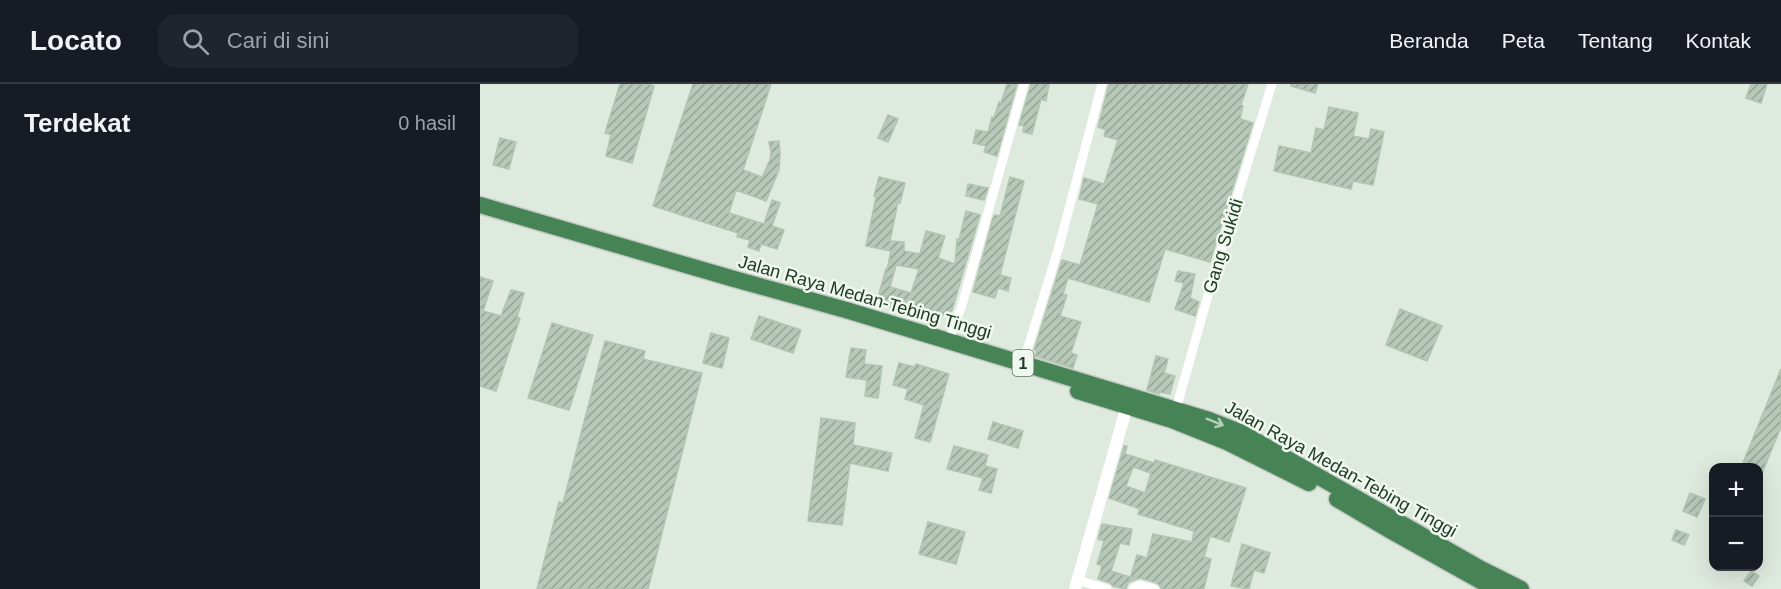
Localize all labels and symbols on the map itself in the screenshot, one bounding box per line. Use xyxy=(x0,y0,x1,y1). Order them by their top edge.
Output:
street label: Gang Sukidi xyxy=(1199,196,1247,296)
street label: Jalan Raya Medan-Tebing Tinggi xyxy=(736,251,994,343)
road number: 1 xyxy=(1012,350,1034,376)
street label: Jalan Raya Medan-Tebing Tinggi xyxy=(1222,397,1460,541)
one-way arrow xyxy=(1205,417,1223,428)

